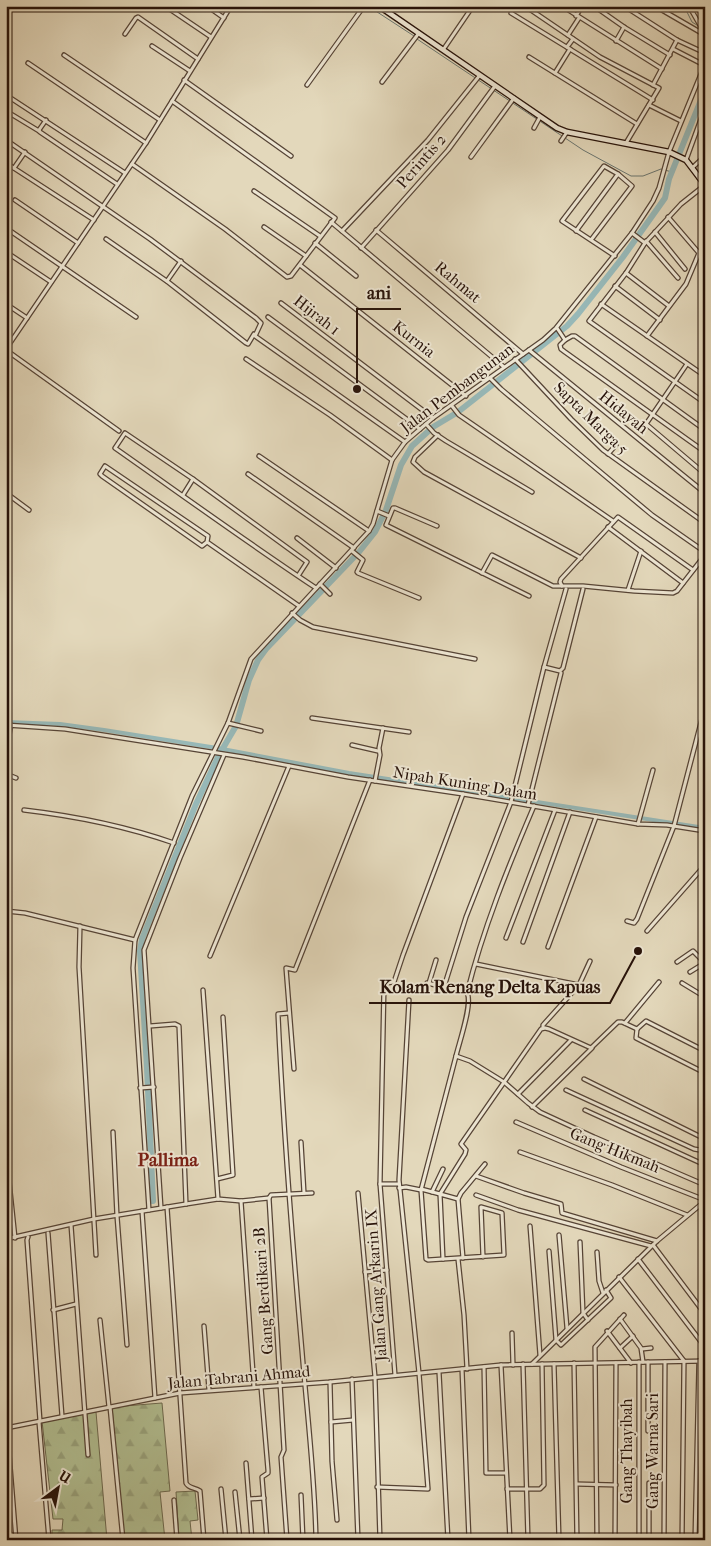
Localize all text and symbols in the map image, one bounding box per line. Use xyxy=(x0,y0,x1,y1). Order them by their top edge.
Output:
street label: Perintis 2 xyxy=(392,130,450,192)
street label: Rahmat xyxy=(431,257,485,307)
callout: ani xyxy=(357,276,401,309)
text: ani xyxy=(367,283,392,304)
street label: Hijrah 1 xyxy=(290,291,344,339)
street label: Kurnia xyxy=(389,317,439,362)
street label: Jalan Pembangunan xyxy=(395,339,518,438)
street label: Sapta Marga 5 xyxy=(550,378,632,458)
street label: Hidayah xyxy=(596,386,652,438)
street label: Nipah Kuning Dalam xyxy=(392,762,539,804)
callout: Kolam Renang Delta Kapuas xyxy=(369,970,610,1003)
text: Kolam Renang Delta Kapuas xyxy=(380,977,601,998)
street label: Gang Hikmah xyxy=(567,1123,663,1177)
district label: Pallima xyxy=(138,1149,200,1171)
street label: Jalan Gang Arkarin IX xyxy=(361,1207,391,1364)
street label: Gang Berdikari 2B xyxy=(249,1227,277,1355)
street label: Jalan Tabrani Ahmad xyxy=(165,1361,311,1393)
street label: Gang Warna Sari xyxy=(643,1393,662,1509)
street label: Gang Thayibah xyxy=(617,1398,636,1504)
north arrow xyxy=(32,1464,82,1514)
text: U xyxy=(55,1467,74,1488)

